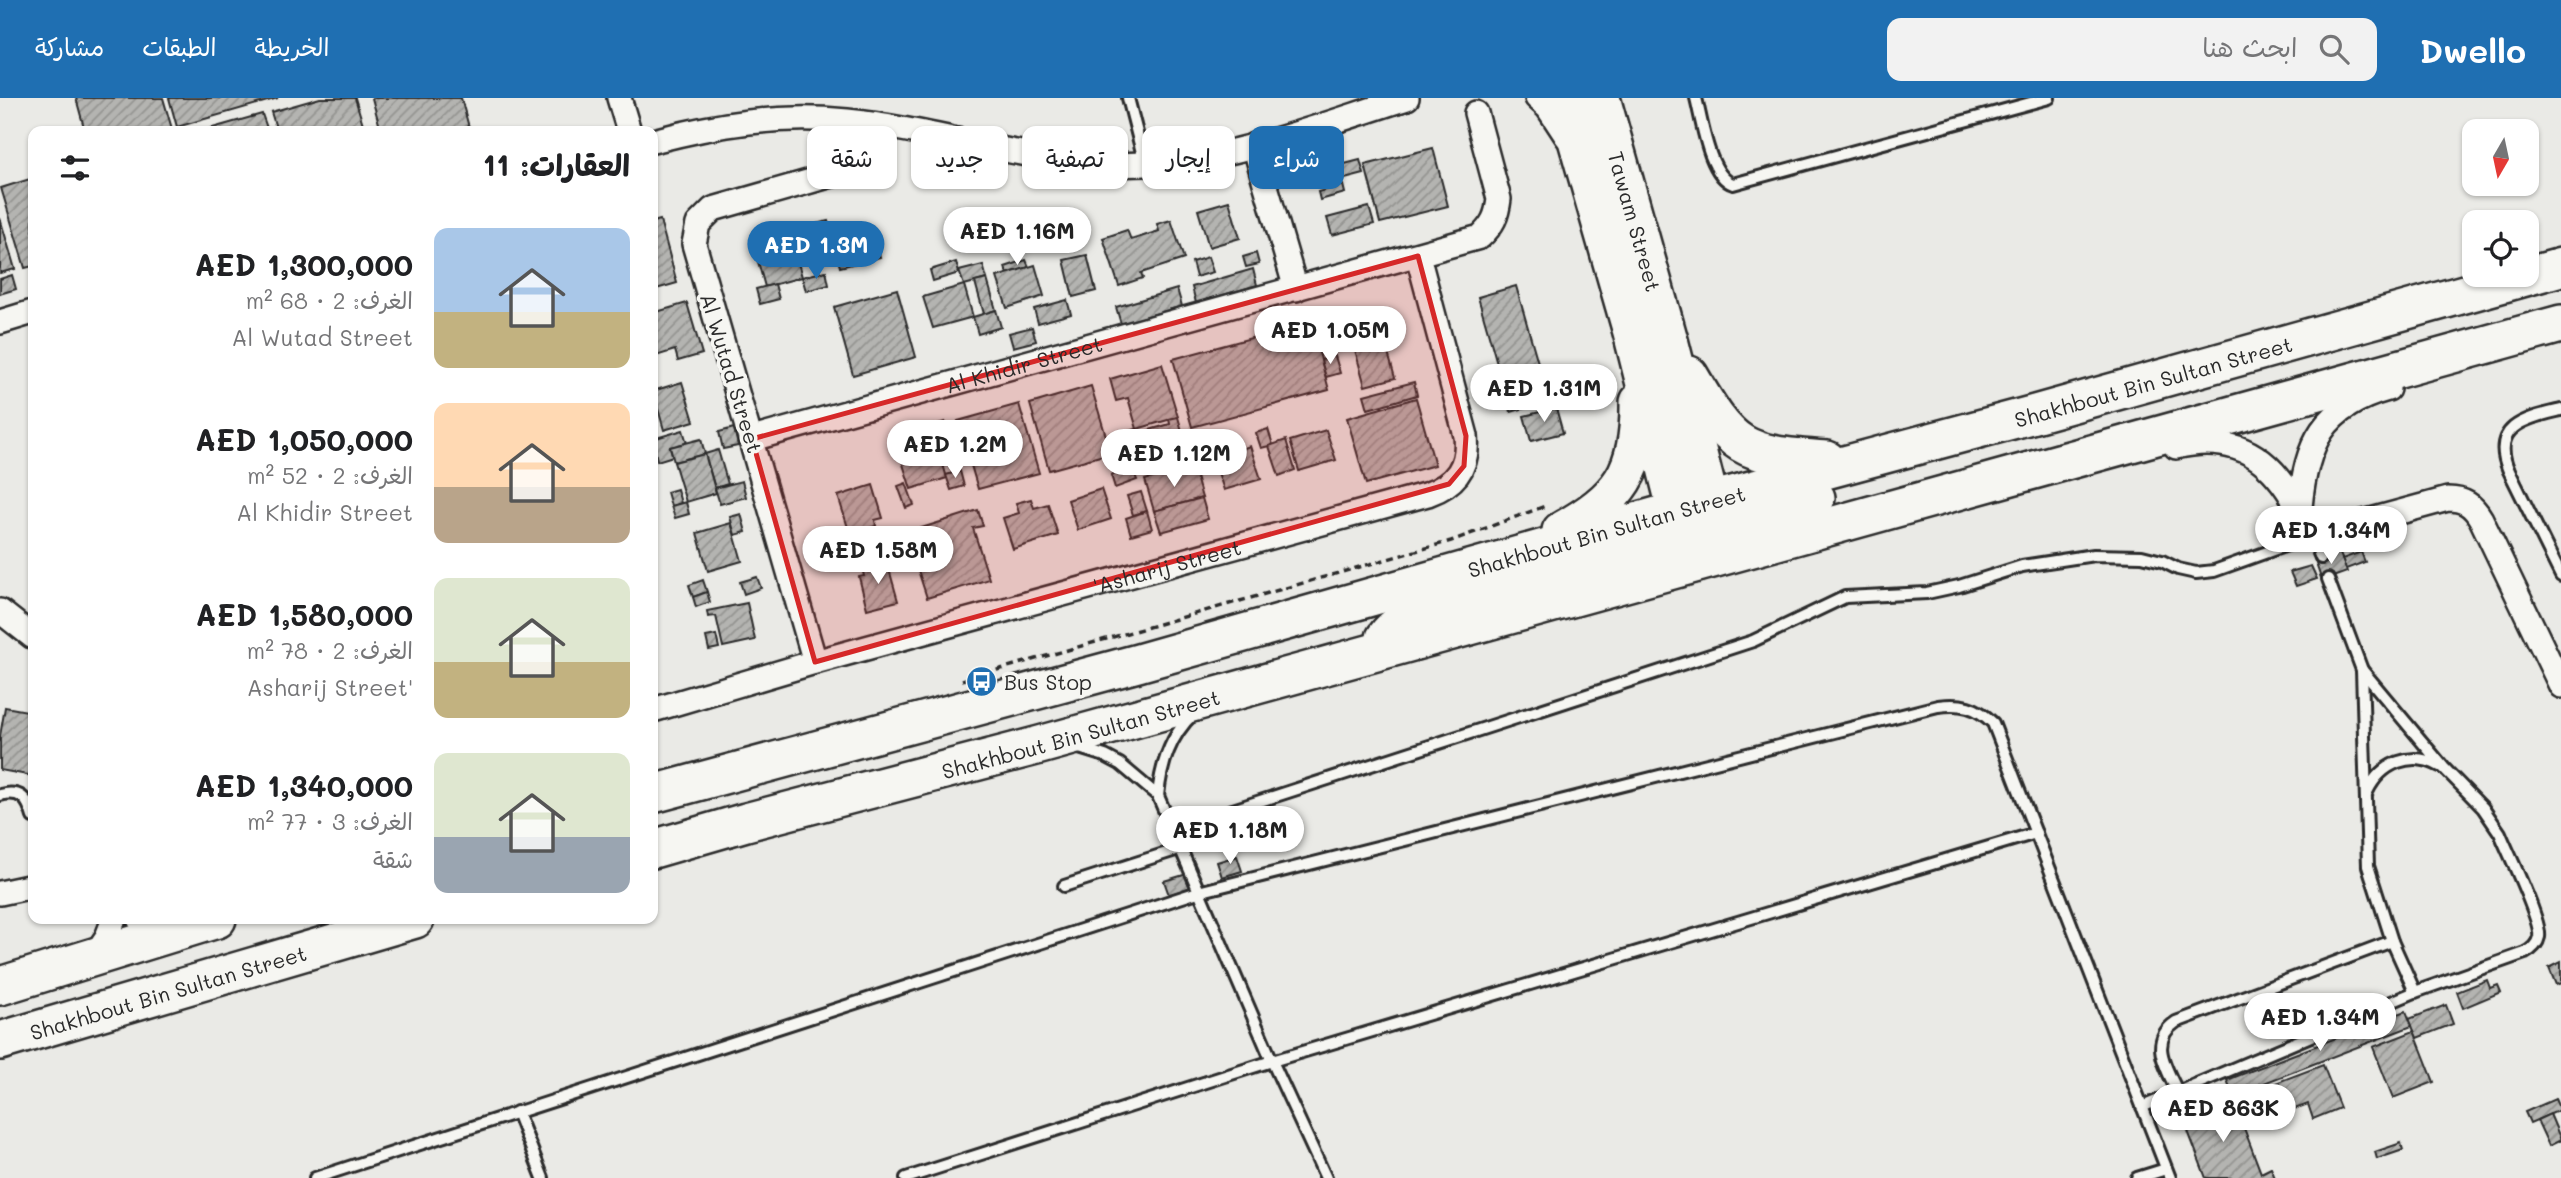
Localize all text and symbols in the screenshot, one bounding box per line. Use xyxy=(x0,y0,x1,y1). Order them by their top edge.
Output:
search box xyxy=(1887,18,2377,81)
text: Dwello xyxy=(2419,28,2526,71)
text: ابحث هنا xyxy=(2202,30,2297,64)
icon: search xyxy=(2315,30,2353,68)
text: مشاركة xyxy=(35,31,104,62)
text: الطبقات xyxy=(142,31,217,62)
text: الخريطة xyxy=(255,31,329,62)
north arrow xyxy=(2462,119,2539,196)
map controls xyxy=(2462,119,2539,287)
chip: شقة xyxy=(807,126,897,189)
chip: جديد xyxy=(911,126,1008,189)
chip: تصفية xyxy=(1022,126,1128,189)
chip: إيجار xyxy=(1142,126,1235,189)
chip: شراء xyxy=(1249,126,1344,189)
text: العقارات: 11 xyxy=(483,144,630,184)
street label: Tawam Street xyxy=(1603,148,1668,294)
icon: filters xyxy=(56,149,94,187)
pin: AED 1.16M xyxy=(937,208,1097,267)
button: locate xyxy=(2462,210,2539,287)
text: AED 1.16M xyxy=(959,215,1075,245)
pin: AED 1.3M xyxy=(744,222,888,281)
text: AED 1.3M xyxy=(763,229,869,259)
text: AED 1,300,000 xyxy=(194,244,413,284)
icon: home xyxy=(490,256,574,340)
text: الغرف: 2 · 68 m² xyxy=(246,285,413,315)
street label: Al Wutad Street xyxy=(695,290,769,456)
pin: AED 1.05M xyxy=(1250,306,1410,366)
text: AED 1.05M xyxy=(1270,314,1390,344)
text: Al Wutad Street xyxy=(232,322,413,352)
street label: Al Khidir Street xyxy=(942,329,1105,398)
street label: Shakhbout Bin Sultan Street xyxy=(2011,329,2295,432)
pin: AED 1.31M xyxy=(1464,364,1624,424)
text: AED 1.31M xyxy=(1486,372,1602,402)
text: AED 1,050,000 xyxy=(195,419,413,459)
pin: AED 1.2M xyxy=(883,420,1027,480)
text: AED 1.2M xyxy=(903,428,1007,458)
pin: AED 1.12M xyxy=(1094,430,1254,489)
icon: home xyxy=(490,431,574,515)
text: AED 1.12M xyxy=(1117,437,1231,467)
text: الغرف: 2 · 52 m² xyxy=(247,460,413,490)
street label: Shakhbout Bin Sultan Street xyxy=(1464,479,1748,583)
text: Al Khidir Street xyxy=(236,497,413,527)
pin: AED 1.34M xyxy=(2251,506,2411,566)
text: AED 1.34M xyxy=(2271,514,2391,544)
pin: AED 1.58M xyxy=(798,526,958,586)
street label: 'Asharij Street xyxy=(1090,532,1244,599)
text: AED 1.58M xyxy=(818,534,938,564)
text: AED 1,580,000 xyxy=(196,594,413,634)
icon: home xyxy=(490,606,574,690)
text: الغرف: 2 · 78 m² xyxy=(247,635,413,665)
bus stop icon: Bus Stop xyxy=(964,664,998,698)
place label: Bus Stop xyxy=(1004,668,1092,695)
text: 'Asharij Street xyxy=(247,672,413,702)
street label: Shakhbout Bin Sultan Street xyxy=(939,682,1223,784)
text: AED 1,340,000 xyxy=(195,765,413,805)
icon: home xyxy=(490,781,574,865)
text: الغرف: 3 · 77 m² xyxy=(247,806,413,836)
pin: AED 1.18M xyxy=(1150,806,1310,866)
text: AED 1.18M xyxy=(1172,814,1288,844)
text: شقة xyxy=(373,844,413,874)
street label: Shakhbout Bin Sultan Street xyxy=(26,938,309,1045)
pin: AED 1.34M xyxy=(2240,993,2400,1053)
text: AED 1.34M xyxy=(2260,1001,2380,1031)
pin: AED 863K xyxy=(2151,1084,2295,1144)
text: AED 863K xyxy=(2167,1092,2279,1122)

